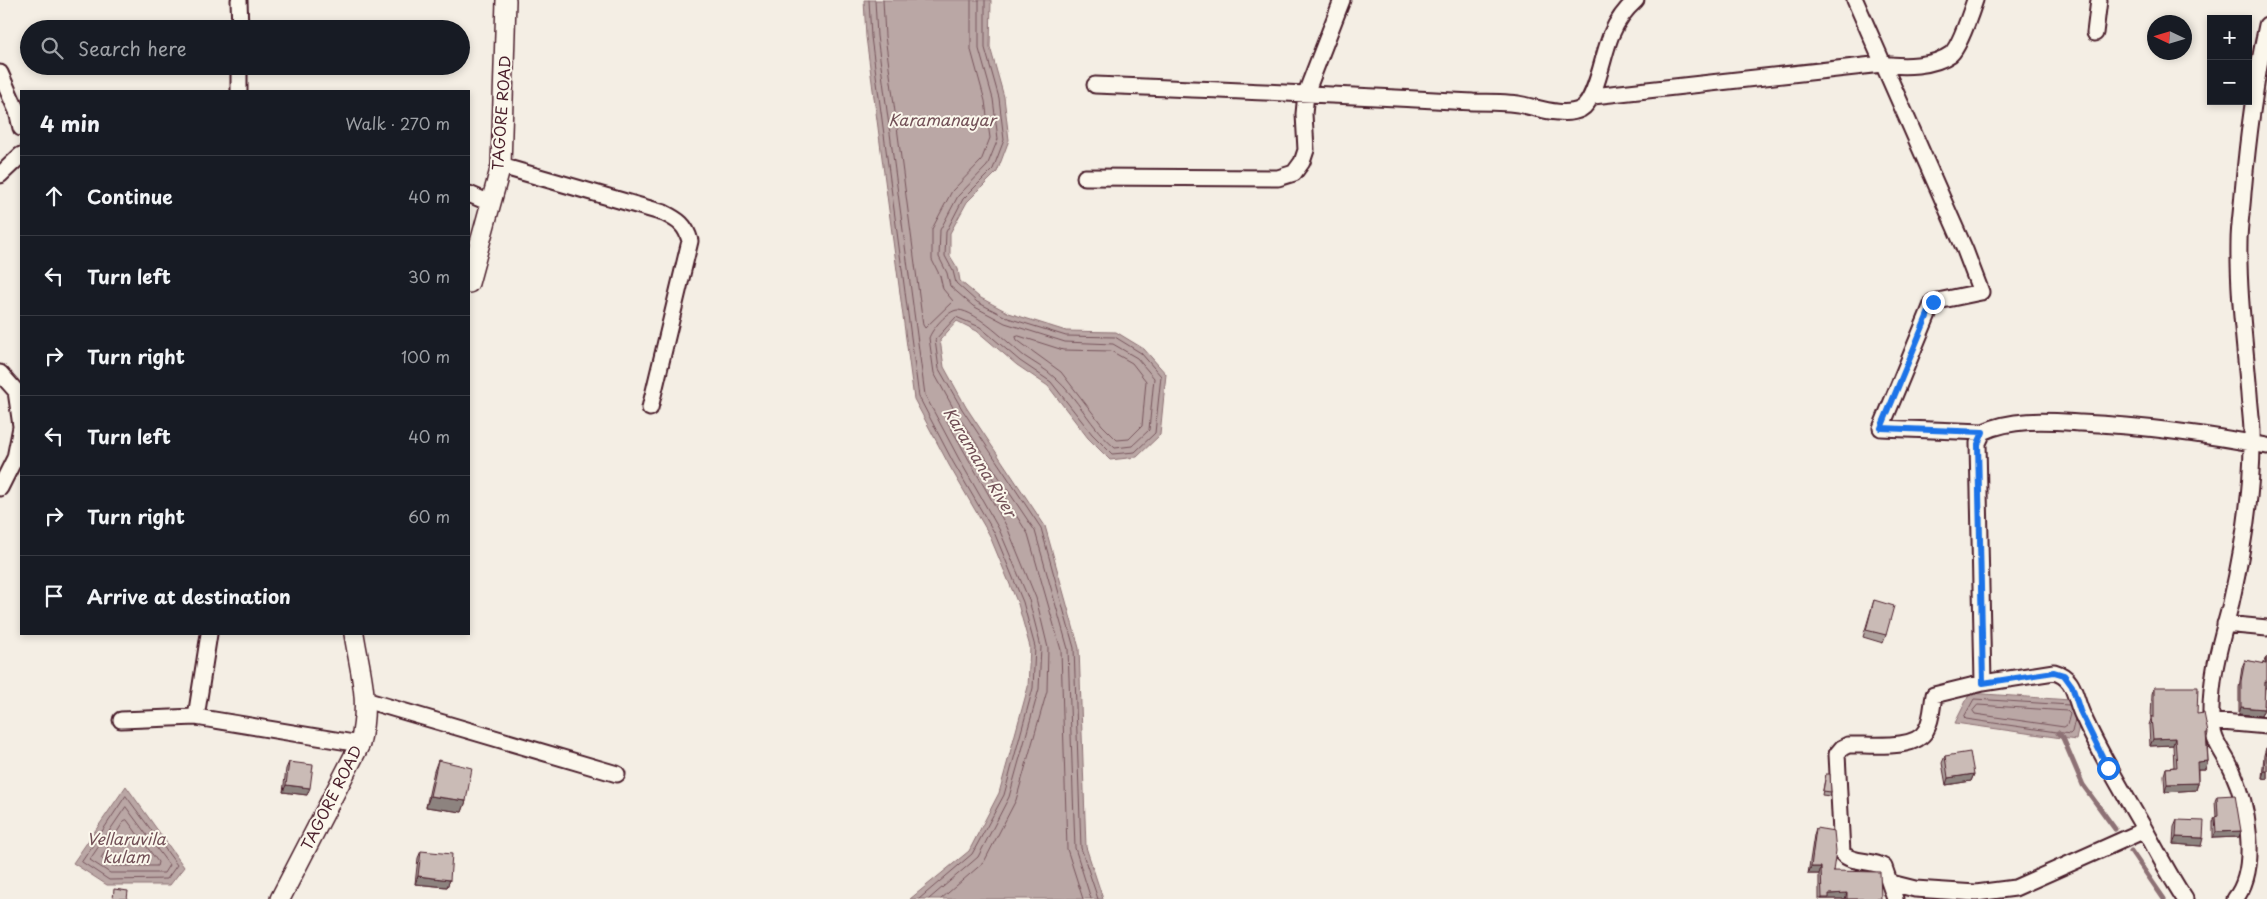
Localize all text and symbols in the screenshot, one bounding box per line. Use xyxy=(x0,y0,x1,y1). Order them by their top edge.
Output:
north arrow xyxy=(2147,15,2192,60)
map controls xyxy=(2207,15,2252,105)
button: + xyxy=(2207,15,2252,60)
search box xyxy=(20,20,470,75)
icon: search xyxy=(38,34,66,62)
text: Search here xyxy=(78,34,187,62)
street label: TAGORE ROAD xyxy=(485,55,516,171)
button: − xyxy=(2207,60,2252,105)
text: 4 min xyxy=(40,107,100,139)
water label: Karamanayar xyxy=(888,107,998,131)
text: Walk · 270 m xyxy=(346,111,450,135)
icon: ahead xyxy=(40,182,68,210)
text: Continue xyxy=(87,182,173,210)
text: 40 m xyxy=(408,184,450,208)
icon: left xyxy=(40,262,68,290)
text: Turn left xyxy=(87,262,171,290)
text: 30 m xyxy=(408,264,450,288)
route end xyxy=(1922,291,1945,314)
icon: right xyxy=(40,342,68,370)
text: Turn right xyxy=(87,342,185,370)
text: 100 m xyxy=(401,344,450,368)
water label: Karamana River xyxy=(939,402,1025,523)
icon: left xyxy=(40,422,68,450)
text: Turn left xyxy=(87,422,171,450)
text: 40 m xyxy=(408,424,450,448)
icon: right xyxy=(40,502,68,530)
text: Turn right xyxy=(87,502,185,530)
text: 60 m xyxy=(408,504,450,528)
icon: arrive xyxy=(40,582,68,610)
text: Arrive at destination xyxy=(87,582,291,610)
street label: TAGORE ROAD xyxy=(294,741,367,854)
route start xyxy=(2097,757,2120,780)
water label: Vellaruvila kulam xyxy=(87,826,166,868)

